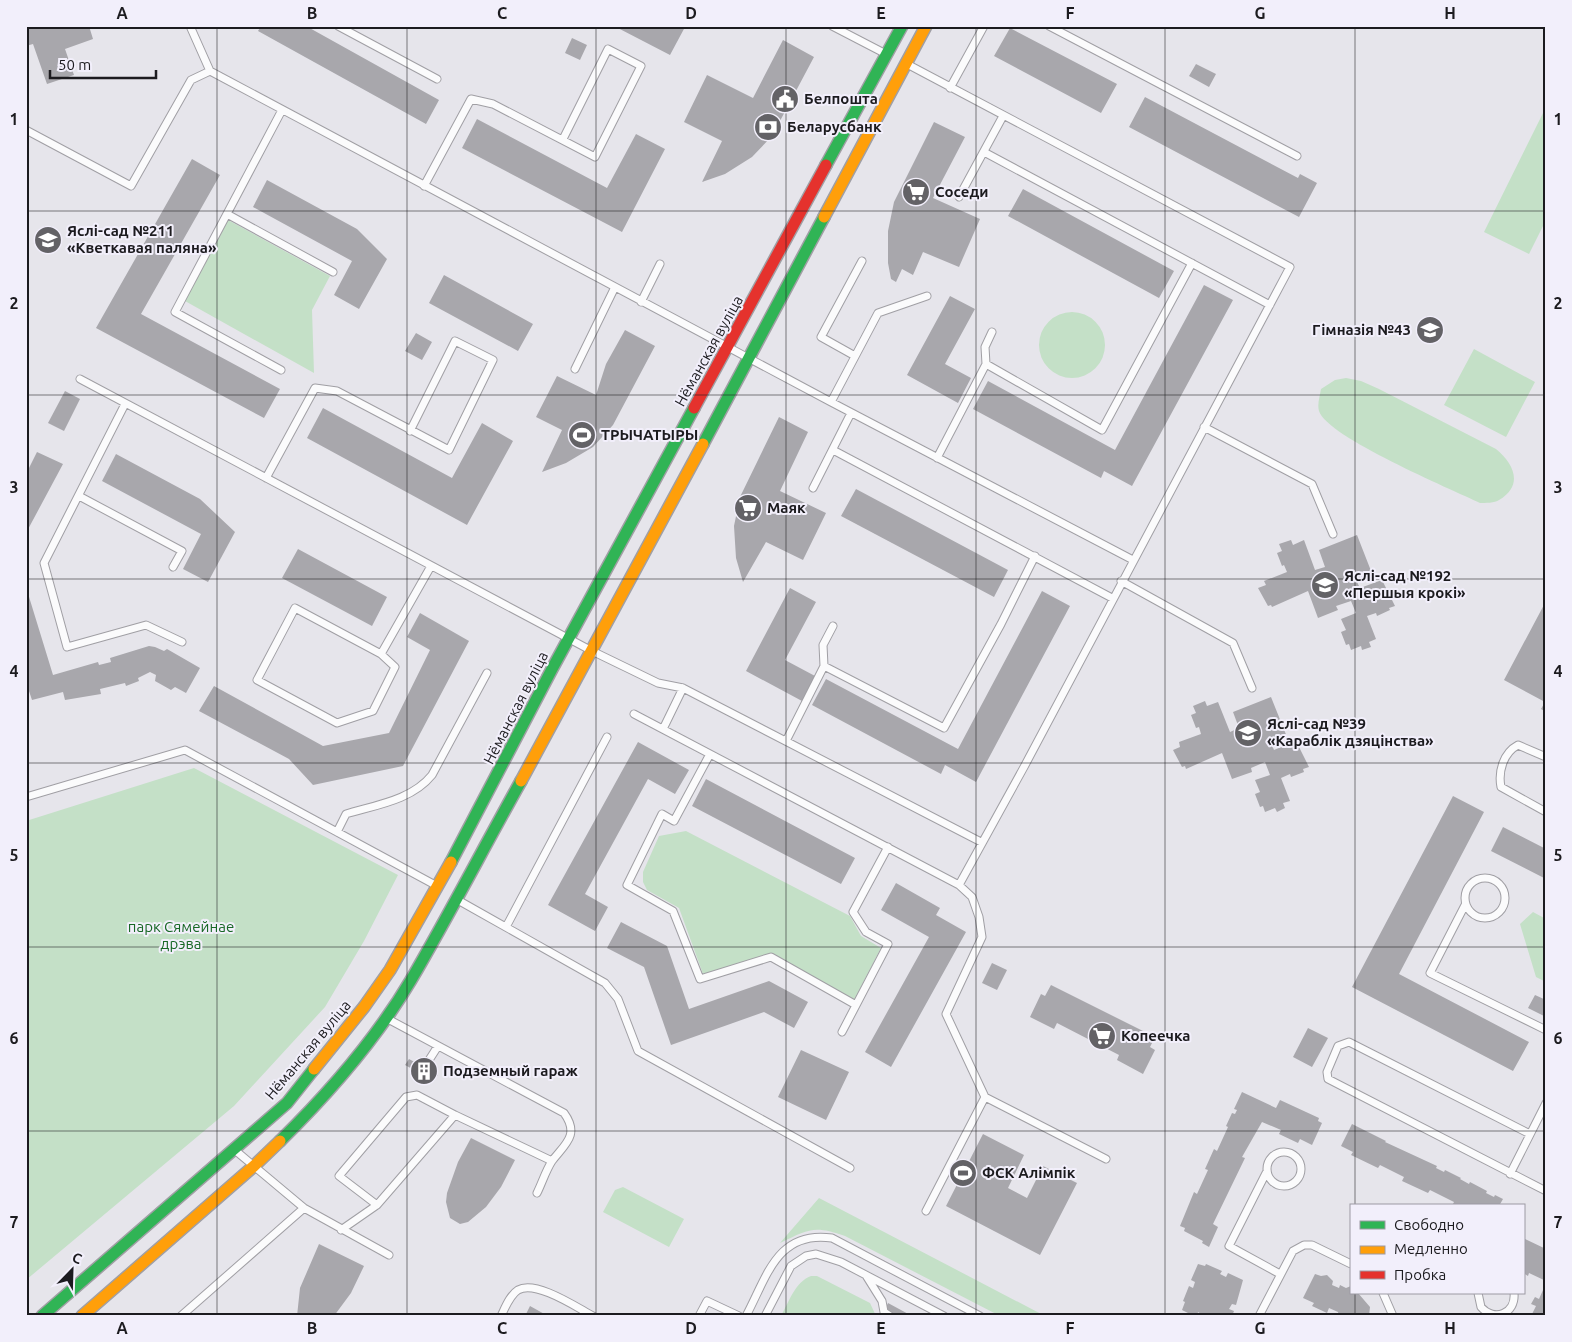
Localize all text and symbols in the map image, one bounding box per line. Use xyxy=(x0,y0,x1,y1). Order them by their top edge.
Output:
text: A xyxy=(116,4,128,22)
text: B xyxy=(307,4,317,22)
text: C xyxy=(497,4,507,22)
text: D xyxy=(685,4,697,22)
text: E xyxy=(876,4,886,22)
text: F xyxy=(1066,4,1075,22)
text: G xyxy=(1254,4,1266,22)
text: H xyxy=(1444,4,1456,22)
scale bar xyxy=(50,48,156,80)
text: 50 m xyxy=(58,56,91,73)
public building icon: Белпошта xyxy=(770,84,800,114)
place label: Белпошта xyxy=(804,90,878,107)
text: 1 xyxy=(9,110,19,128)
text: 1 xyxy=(1553,110,1563,128)
bank icon: Беларусбанк xyxy=(753,112,783,142)
place label: Беларусбанк xyxy=(787,118,882,135)
supermarket icon: Соседи xyxy=(901,177,931,207)
place label: Соседи xyxy=(935,183,989,200)
place label: Яслі-сад №211 «Кветкавая паляна» xyxy=(67,222,217,256)
school or university icon: Яслі-сад №211 «Кветкавая паляна» xyxy=(33,225,63,255)
street label: Нёманская вуліца xyxy=(671,292,746,409)
text: 2 xyxy=(9,294,19,312)
text: 2 xyxy=(1553,294,1563,312)
school or university icon: Гімназія №43 xyxy=(1415,315,1445,345)
place label: Гімназія №43 xyxy=(1312,321,1411,338)
sports icon: ТРЫЧАТЫРЫ xyxy=(567,420,597,450)
place label: ТРЫЧАТЫРЫ xyxy=(601,426,698,443)
text: 3 xyxy=(9,478,19,496)
text: 3 xyxy=(1553,478,1563,496)
supermarket icon: Маяк xyxy=(733,493,763,523)
place label: Маяк xyxy=(767,499,806,516)
place label: Яслі-сад №192 «Першыя крокі» xyxy=(1344,567,1466,601)
school or university icon: Яслі-сад №192 «Першыя крокі» xyxy=(1310,570,1340,600)
street label: Нёманская вуліца xyxy=(480,649,551,767)
text: 4 xyxy=(9,662,19,680)
text: 4 xyxy=(1553,662,1563,680)
place label: Яслі-сад №39 «Караблік дзяцінства» xyxy=(1267,715,1434,749)
school or university icon: Яслі-сад №39 «Караблік дзяцінства» xyxy=(1233,718,1263,748)
text: 5 xyxy=(9,846,19,864)
text: 5 xyxy=(1553,846,1563,864)
park label: парк Сямейнае дрэва xyxy=(128,918,234,952)
street label: Нёманская вуліца xyxy=(261,997,354,1103)
supermarket icon: Копеечка xyxy=(1087,1021,1117,1051)
place label: Копеечка xyxy=(1121,1027,1191,1044)
text: 6 xyxy=(9,1029,19,1047)
text: 6 xyxy=(1553,1029,1563,1047)
building icon: Подземный гараж xyxy=(409,1056,439,1086)
place label: Подземный гараж xyxy=(443,1062,579,1079)
sports icon: ФСК Алімпік xyxy=(948,1158,978,1188)
place label: ФСК Алімпік xyxy=(982,1164,1076,1181)
legend xyxy=(1350,1204,1524,1294)
text: 7 xyxy=(9,1213,19,1231)
text: 7 xyxy=(1553,1213,1563,1231)
text: Свободно xyxy=(1394,1216,1464,1233)
text: Медленно xyxy=(1394,1240,1468,1257)
north arrow xyxy=(48,1244,98,1294)
text: С xyxy=(70,1249,84,1267)
text: Пробка xyxy=(1394,1266,1446,1283)
text: A xyxy=(116,1319,128,1337)
text: B xyxy=(307,1319,317,1337)
text: C xyxy=(497,1319,507,1337)
text: D xyxy=(685,1319,697,1337)
text: E xyxy=(876,1319,886,1337)
text: F xyxy=(1066,1319,1075,1337)
text: G xyxy=(1254,1319,1266,1337)
text: H xyxy=(1444,1319,1456,1337)

